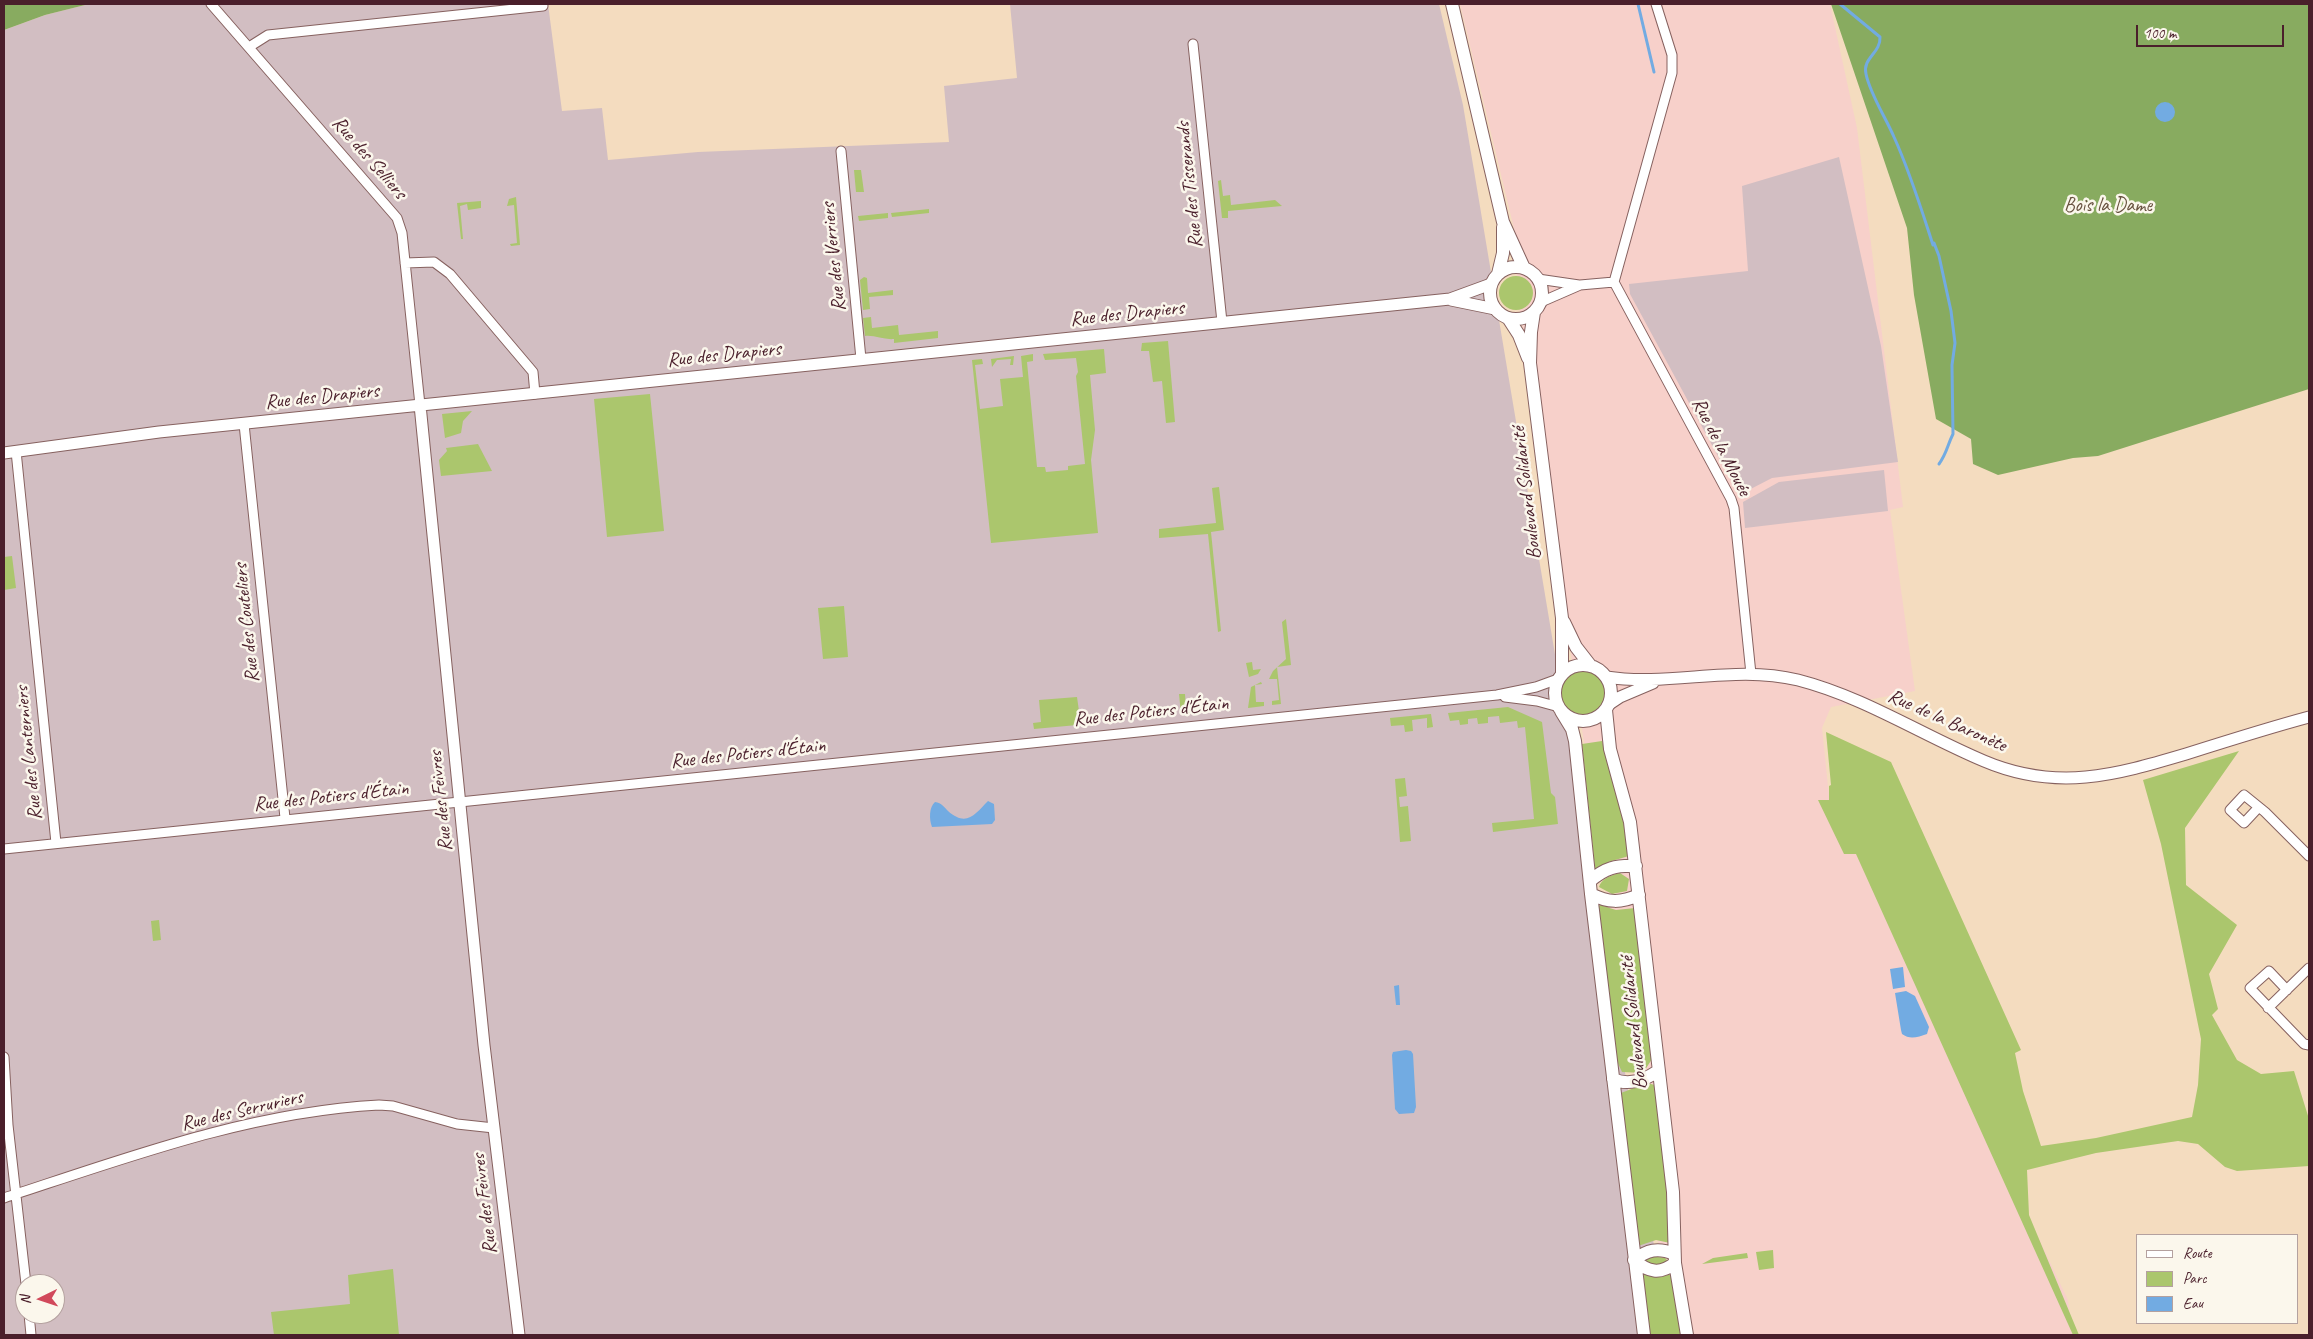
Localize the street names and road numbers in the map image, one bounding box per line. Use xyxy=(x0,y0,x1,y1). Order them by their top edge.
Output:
street label: Rue des Selliers xyxy=(327,112,411,204)
street label: Rue des Tisserands xyxy=(1171,121,1209,249)
street label: Rue des Verriers xyxy=(816,201,852,313)
street label: Rue des Drapiers xyxy=(1069,296,1185,332)
street label: Rue des Drapiers xyxy=(666,337,782,373)
street label: Rue des Drapiers xyxy=(264,379,380,415)
street label: Rue de la Mouée xyxy=(1686,394,1756,500)
street label: Boulevard Solidarité xyxy=(1507,425,1547,561)
street label: Rue des Couteliers xyxy=(229,562,265,684)
street label: Rue de la Baronète xyxy=(1884,684,2010,758)
street label: Rue des Lanterniers xyxy=(10,685,48,821)
street label: Rue des Potiers d'Étain xyxy=(1072,692,1230,732)
street label: Rue des Potiers d'Étain xyxy=(669,734,827,774)
street label: Rue des Feivres xyxy=(424,749,458,853)
street label: Rue des Potiers d'Étain xyxy=(252,777,410,817)
street label: Boulevard Solidarité xyxy=(1615,955,1653,1091)
street label: Rue des Serruriers xyxy=(179,1085,305,1137)
street label: Rue des Feivres xyxy=(467,1152,503,1256)

